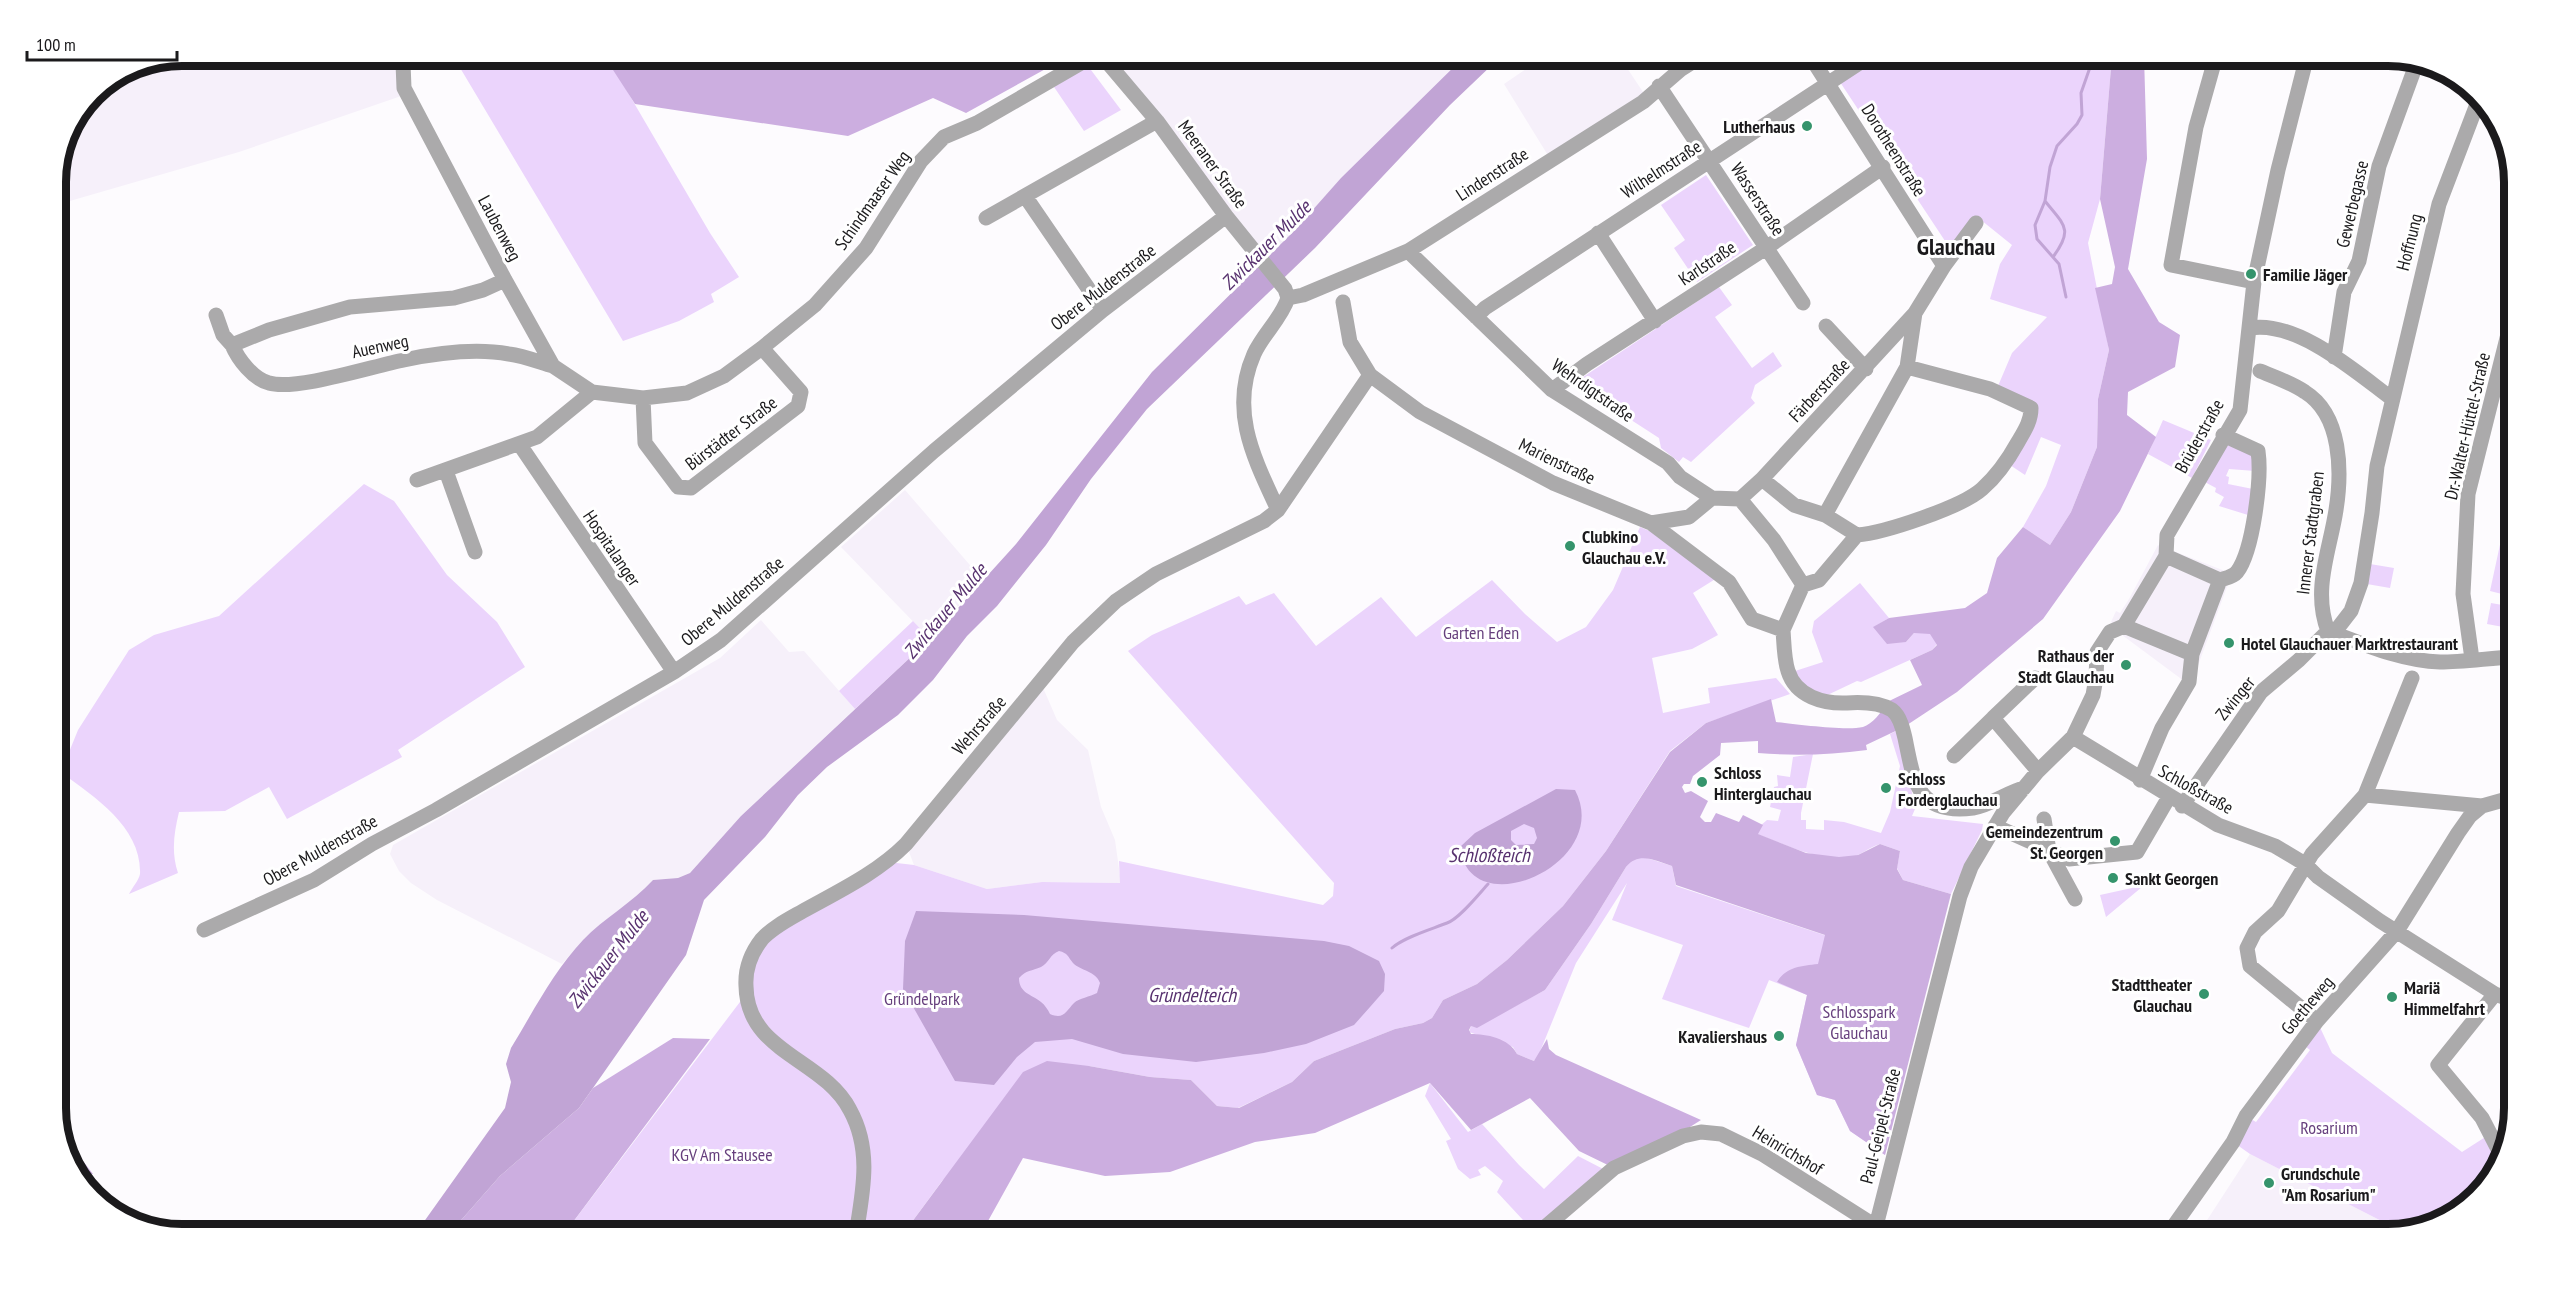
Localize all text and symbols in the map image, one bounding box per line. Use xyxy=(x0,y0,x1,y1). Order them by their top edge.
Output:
scale bar xyxy=(27,24,177,62)
text: 100 m xyxy=(36,33,76,56)
street label: Dorotheenstraße xyxy=(1856,99,1932,201)
street label: Meeraner Straße xyxy=(1173,115,1253,213)
place label: Lutherhaus xyxy=(1723,115,1795,138)
marker: Lutherhaus xyxy=(1800,119,1814,133)
street label: Wilhelmstraße xyxy=(1617,135,1705,203)
street label: Lindenstraße xyxy=(1451,142,1533,206)
street label: Schindmaaser Weg xyxy=(829,146,915,254)
street label: Wasserstraße xyxy=(1726,158,1790,240)
street label: Gewerbegasse xyxy=(2331,158,2373,250)
street label: Laubenweg xyxy=(473,191,527,265)
water label: Zwickauer Mulde xyxy=(1215,193,1318,296)
street label: Hoffnung xyxy=(2391,211,2427,273)
district label: Glauchau xyxy=(1917,231,1995,262)
street label: Karlstraße xyxy=(1674,236,1740,290)
street label: Obere Muldenstraße xyxy=(1046,239,1160,335)
place label: Familie Jäger xyxy=(2263,263,2348,286)
marker: Familie Jäger xyxy=(2244,267,2258,281)
street label: Auenweg xyxy=(350,329,410,363)
street label: Dr.-Walter-Hüttel-Straße xyxy=(2439,350,2495,502)
street label: Wehrdigtstraße xyxy=(1547,353,1639,427)
street label: Färberstraße xyxy=(1784,353,1854,427)
street label: Bürstädter Straße xyxy=(680,391,782,475)
street label: Brüderstraße xyxy=(2169,395,2229,477)
street label: Marienstraße xyxy=(1515,433,1599,489)
street label: Innerer Stadtgraben xyxy=(2291,470,2329,596)
street label: Hospitalanger xyxy=(578,506,646,590)
place label: Clubkino Glauchau e.V. xyxy=(1582,525,1666,569)
marker: Clubkino Glauchau e.V. xyxy=(1563,539,1577,553)
street label: Obere Muldenstraße xyxy=(676,551,788,651)
water label: Zwickauer Mulde xyxy=(897,556,994,664)
park label: Garten Eden xyxy=(1443,621,1519,644)
place label: Hotel Glauchauer Marktrestaurant xyxy=(2241,632,2459,655)
marker: Hotel Glauchauer Marktrestaurant xyxy=(2222,636,2236,650)
place label: Rathaus der Stadt Glauchau xyxy=(2018,644,2115,688)
marker: Rathaus der Stadt Glauchau xyxy=(2119,658,2133,672)
street label: Zwinger xyxy=(2210,671,2260,725)
street label: Wehrstraße xyxy=(947,691,1011,759)
street label: Schloßstraße xyxy=(2154,759,2238,819)
place label: Schloss Hinterglauchau xyxy=(1714,761,1812,805)
place label: Schloss Forderglauchau xyxy=(1898,767,1997,811)
marker: Schloss Hinterglauchau xyxy=(1695,775,1709,789)
marker: Schloss Forderglauchau xyxy=(1879,781,1893,795)
street label: Obere Muldenstraße xyxy=(259,809,381,891)
place label: Gemeindezentrum St. Georgen xyxy=(1986,820,2103,864)
marker: Gemeindezentrum St. Georgen xyxy=(2108,834,2122,848)
water label: Schloßteich xyxy=(1448,842,1531,868)
place label: Sankt Georgen xyxy=(2125,867,2218,890)
marker: Sankt Georgen xyxy=(2106,871,2120,885)
water label: Zwickauer Mulde xyxy=(562,904,655,1013)
street label: Goetheweg xyxy=(2276,971,2338,1039)
place label: Stadttheater Glauchau xyxy=(2112,973,2193,1017)
place label: Mariä Himmelfahrt xyxy=(2404,976,2486,1020)
water label: Gründelteich xyxy=(1148,982,1237,1008)
park label: Gründelpark xyxy=(884,987,960,1010)
marker: Stadttheater Glauchau xyxy=(2197,987,2211,1001)
marker: Mariä Himmelfahrt xyxy=(2385,990,2399,1004)
park label: Schlosspark Glauchau xyxy=(1822,1000,1896,1044)
place label: Kavaliershaus xyxy=(1678,1025,1767,1048)
marker: Kavaliershaus xyxy=(1772,1029,1786,1043)
street label: Paul-Geipel-Straße xyxy=(1855,1066,1905,1186)
park label: Rosarium xyxy=(2300,1116,2358,1139)
street label: Heinrichshof xyxy=(1749,1120,1829,1181)
park label: KGV Am Stausee xyxy=(671,1143,773,1166)
place label: Grundschule "Am Rosarium" xyxy=(2281,1162,2376,1206)
marker: Grundschule "Am Rosarium" xyxy=(2262,1176,2276,1190)

